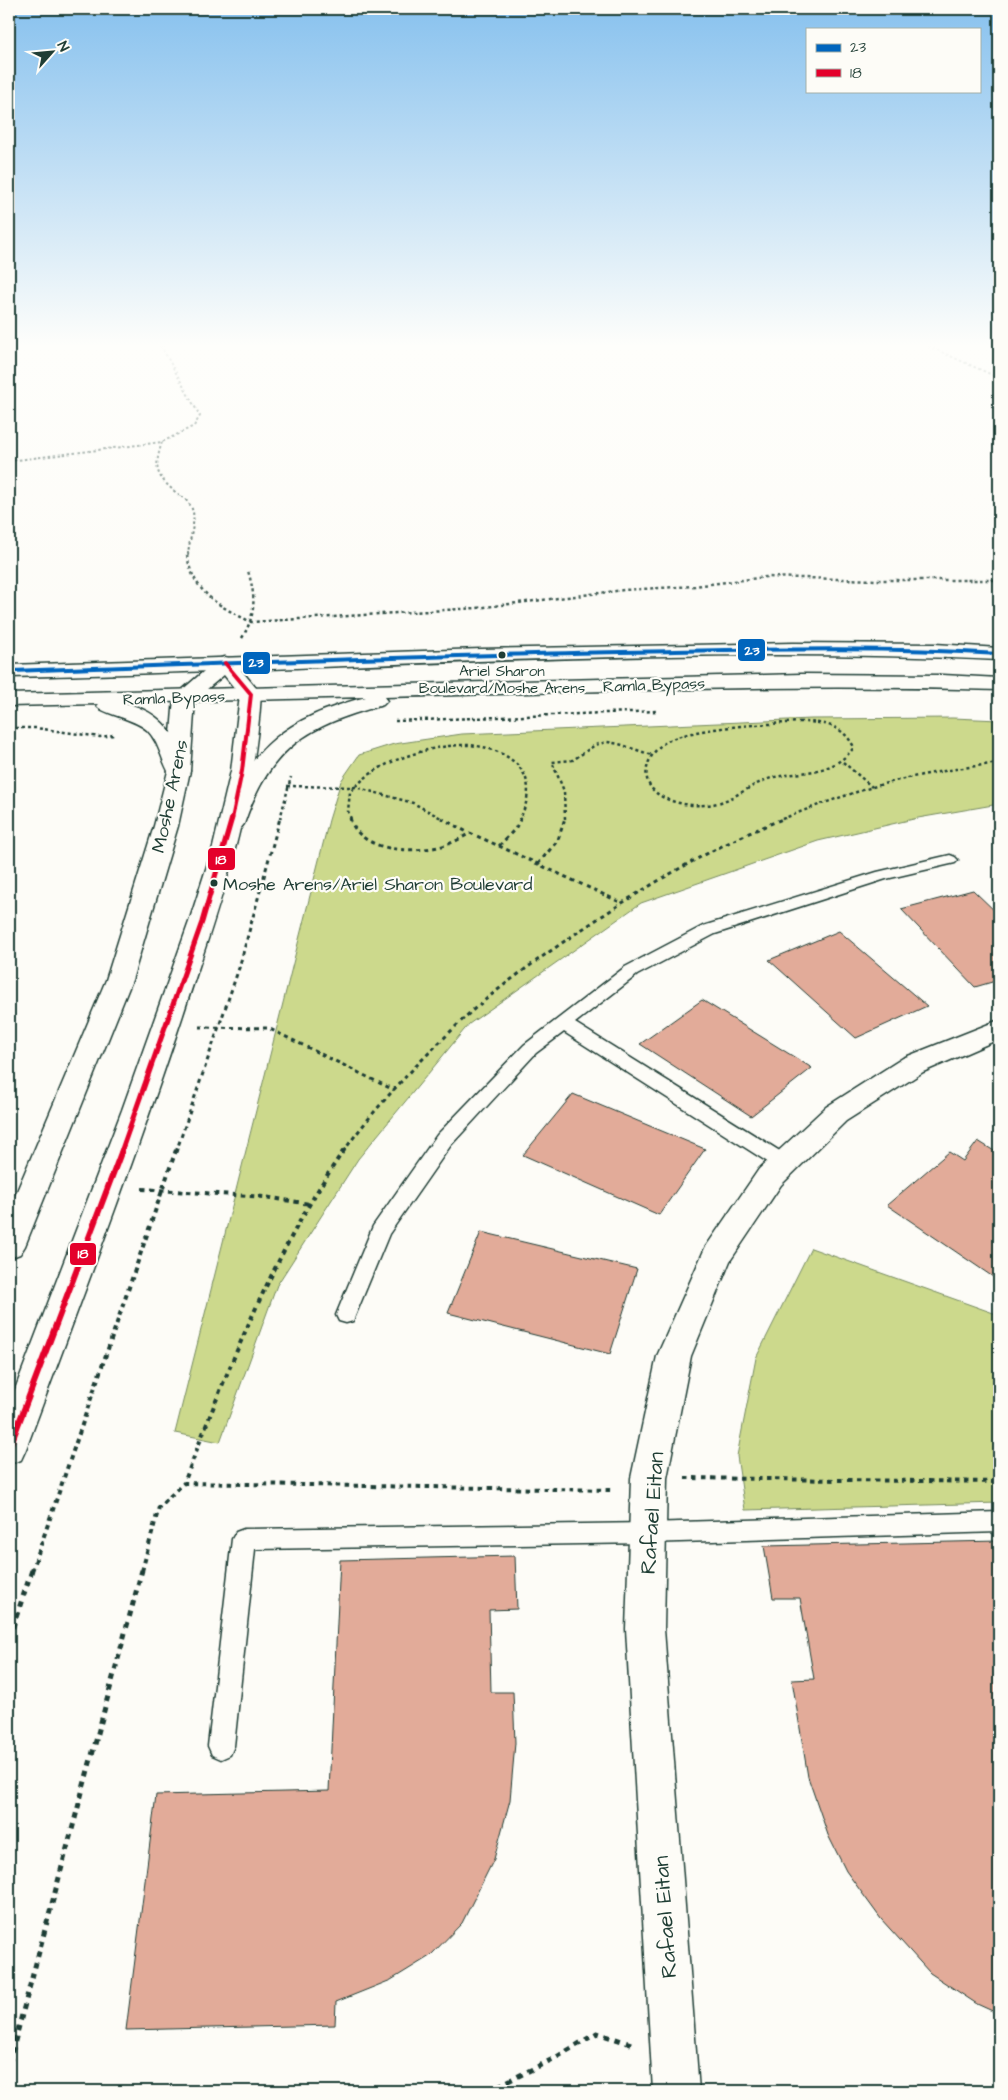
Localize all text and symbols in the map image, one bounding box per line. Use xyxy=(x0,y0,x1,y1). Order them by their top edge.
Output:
north arrow xyxy=(28,28,78,78)
legend xyxy=(806,28,980,92)
text: 23 xyxy=(850,37,867,58)
text: N xyxy=(52,38,74,55)
text: 18 xyxy=(850,63,862,84)
line badge: 23 xyxy=(737,638,766,662)
text: 23 xyxy=(743,641,760,661)
marker: Ariel Sharon Boulevard/Moshe Arens xyxy=(497,650,507,660)
line badge: 23 xyxy=(242,651,271,675)
text: 23 xyxy=(247,653,264,673)
place label: Ariel Sharon Boulevard/Moshe Arens xyxy=(419,661,586,699)
street label: Ramla Bypass xyxy=(603,672,706,699)
street label: Ramla Bypass xyxy=(123,685,226,712)
street label: Moshe Arens xyxy=(145,737,196,855)
line badge: 18 xyxy=(207,847,236,871)
text: 18 xyxy=(216,850,226,870)
place label: Moshe Arens/Ariel Sharon Boulevard xyxy=(223,872,532,897)
marker: Moshe Arens/Ariel Sharon Boulevard xyxy=(209,878,219,888)
line badge: 18 xyxy=(69,1242,97,1266)
text: 18 xyxy=(78,1244,88,1264)
street label: Rafael Eitan xyxy=(633,1451,672,1575)
street label: Rafael Eitan xyxy=(646,1855,685,1979)

